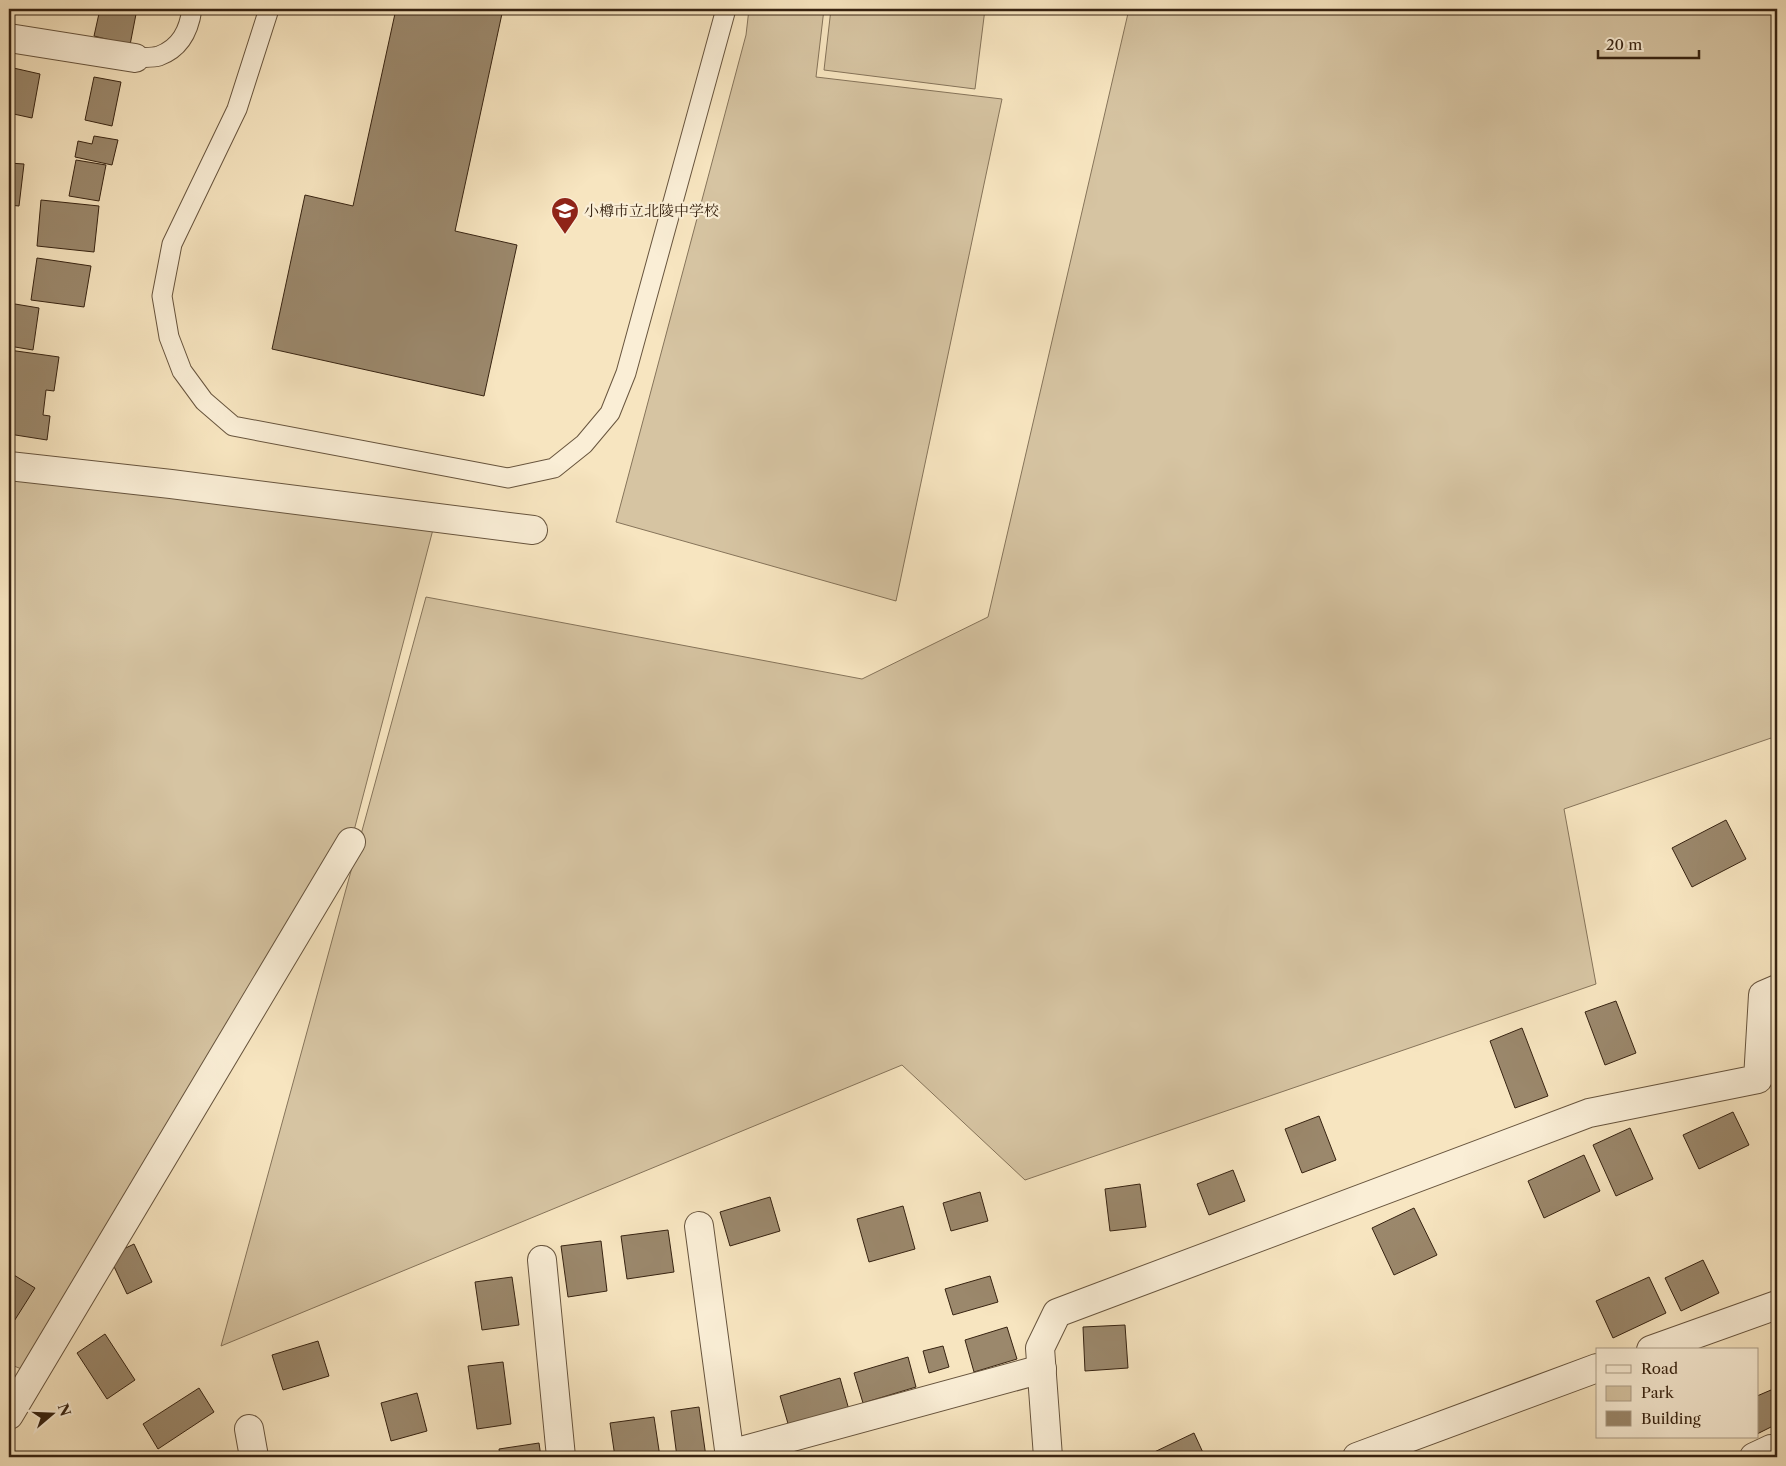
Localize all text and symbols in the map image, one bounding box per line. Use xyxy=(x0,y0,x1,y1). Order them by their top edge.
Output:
scale bar xyxy=(1598,28,1700,60)
text: 20 m xyxy=(1606,35,1642,54)
school or university icon: 小樽市立北陵中学校 xyxy=(550,196,580,235)
place label: 小樽市立北陵中学校 xyxy=(584,201,719,220)
legend xyxy=(1596,1348,1758,1438)
text: Road xyxy=(1641,1359,1678,1378)
text: Park xyxy=(1641,1383,1675,1402)
north arrow xyxy=(28,1388,78,1438)
text: N xyxy=(54,1401,75,1418)
text: Building xyxy=(1641,1409,1701,1428)

